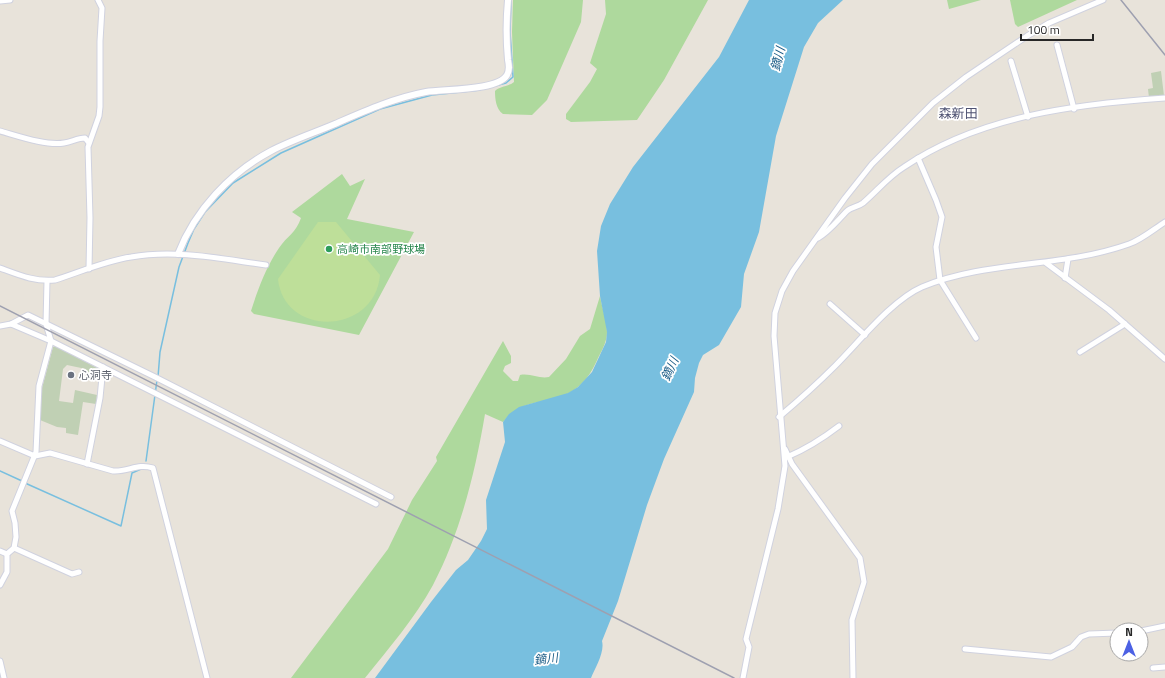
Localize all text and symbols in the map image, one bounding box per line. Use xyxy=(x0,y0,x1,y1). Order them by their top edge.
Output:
scale bar xyxy=(1021,16,1093,42)
text: 100 m xyxy=(1027,20,1060,39)
water label: 鏑川 xyxy=(765,43,790,73)
district label: 森新田 xyxy=(938,103,978,123)
place label: 高崎市南部野球場 xyxy=(337,241,425,257)
marker: 高崎市南部野球場 xyxy=(324,244,334,254)
water label: 鏑川 xyxy=(656,352,684,384)
place label: 心洞寺 xyxy=(79,367,112,383)
marker: 心洞寺 xyxy=(66,370,76,380)
north arrow xyxy=(1109,622,1149,662)
text: N xyxy=(1125,624,1133,640)
water label: 鏑川 xyxy=(533,647,561,669)

